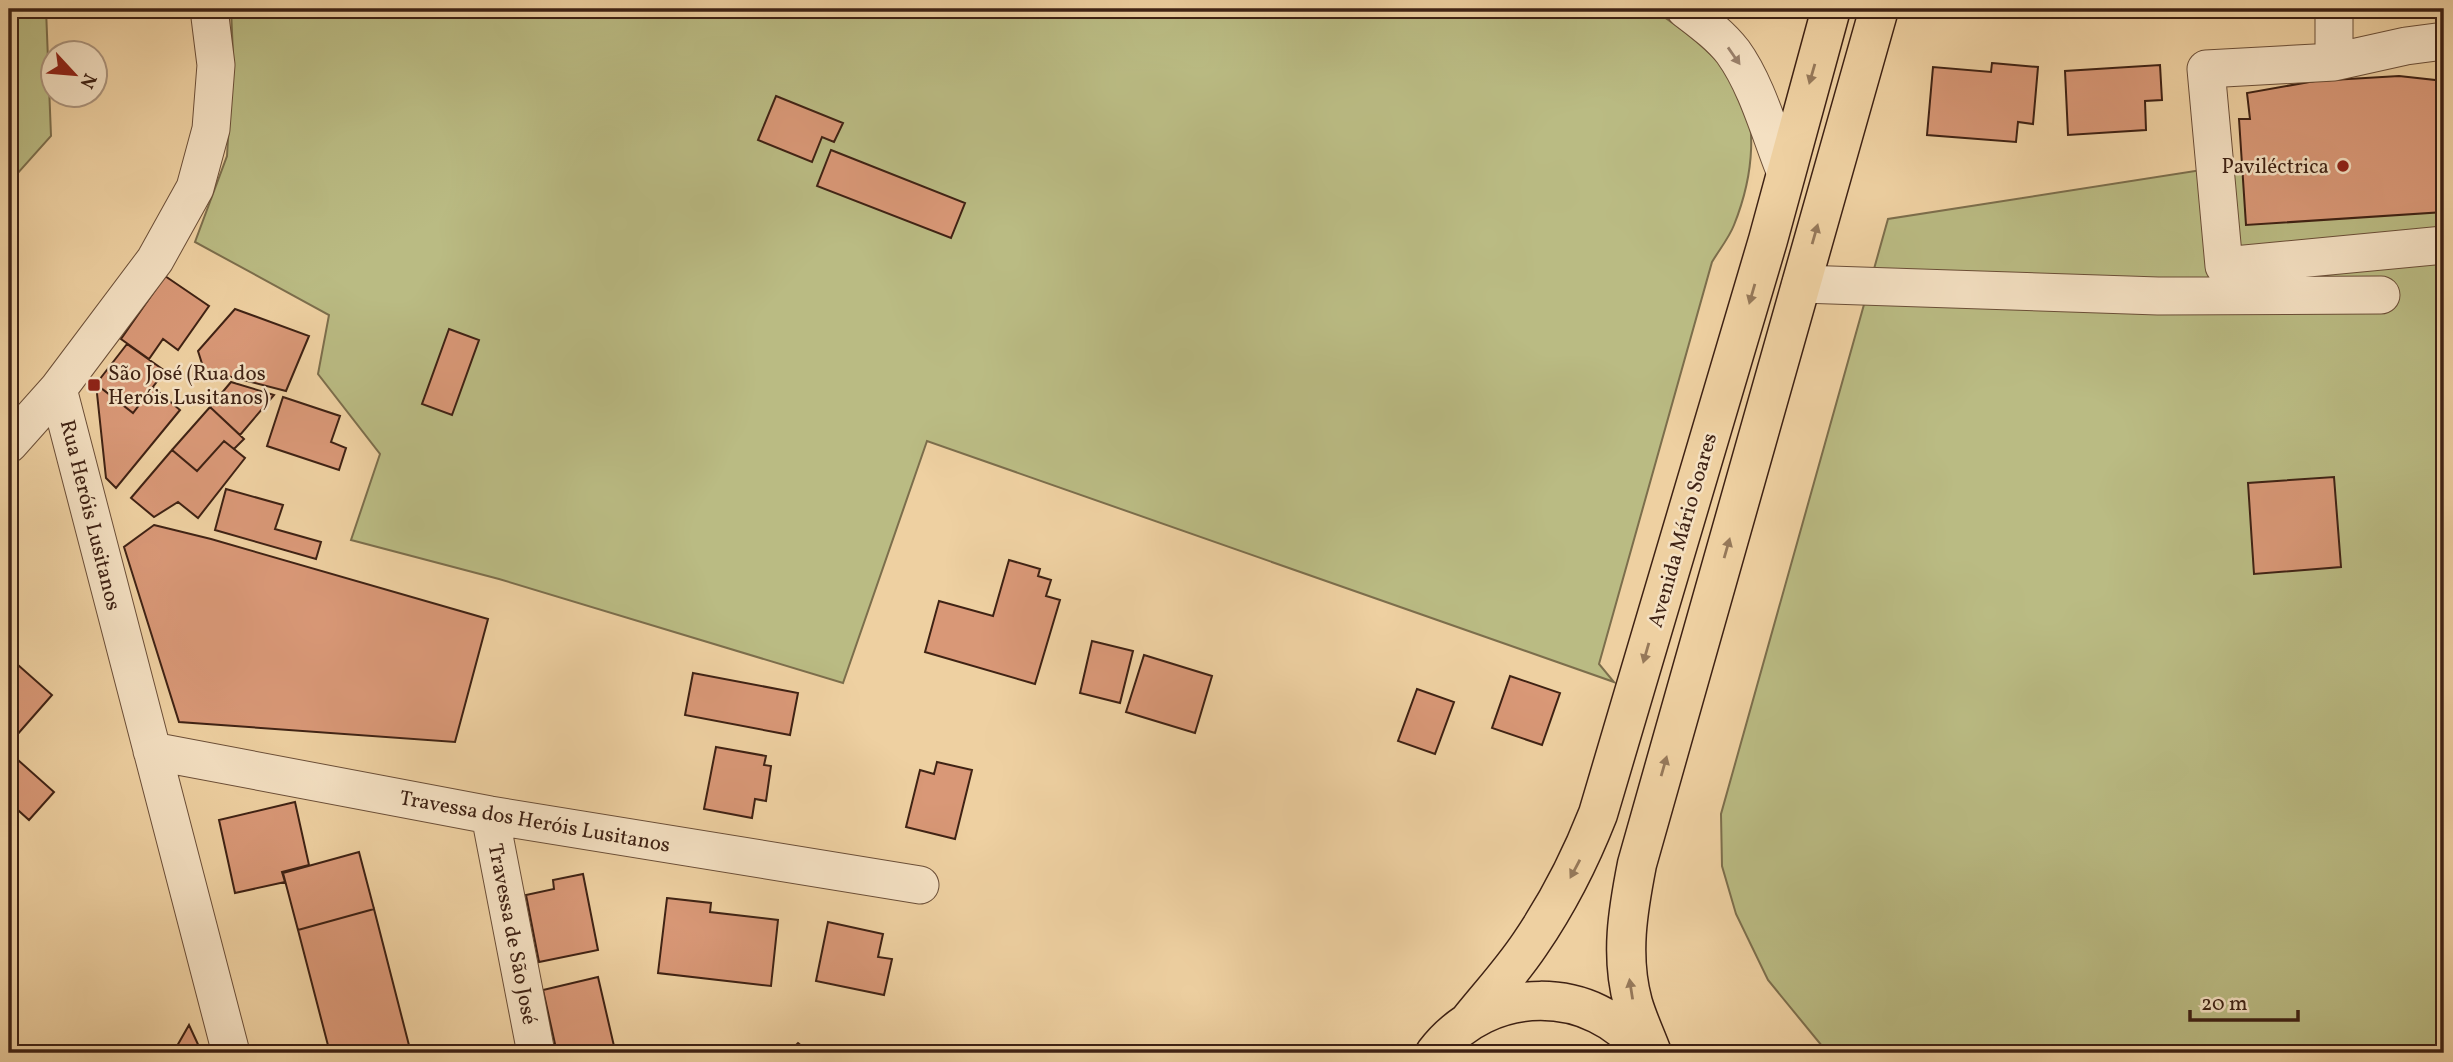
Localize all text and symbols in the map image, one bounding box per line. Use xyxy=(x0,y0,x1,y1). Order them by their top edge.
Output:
north arrow xyxy=(38,38,108,108)
one-way arrow xyxy=(1727,47,1741,65)
one-way arrow xyxy=(1807,64,1817,85)
text: N xyxy=(73,69,102,93)
place label: Paviléctrica xyxy=(2222,153,2329,182)
marker: Paviléctrica xyxy=(2335,158,2351,174)
one-way arrow xyxy=(1810,223,1821,245)
one-way arrow xyxy=(1746,283,1756,304)
place label: São José (Rua dos Heróis Lusitanos) xyxy=(108,360,269,413)
marker: São José (Rua dos Heróis Lusitanos) xyxy=(86,377,102,393)
street label: Rua Heróis Lusitanos xyxy=(52,417,127,614)
street label: Avenida Mário Soares xyxy=(1642,430,1725,631)
one-way arrow xyxy=(1722,537,1732,558)
one-way arrow xyxy=(1640,643,1650,664)
one-way arrow xyxy=(1660,756,1670,777)
street label: Travessa dos Heróis Lusitanos xyxy=(397,784,672,861)
street label: Travessa de São José xyxy=(480,841,543,1027)
one-way arrow xyxy=(1569,859,1581,879)
one-way arrow xyxy=(1625,978,1636,1000)
scale bar xyxy=(2190,978,2299,1022)
text: 20 m xyxy=(2201,990,2247,1019)

